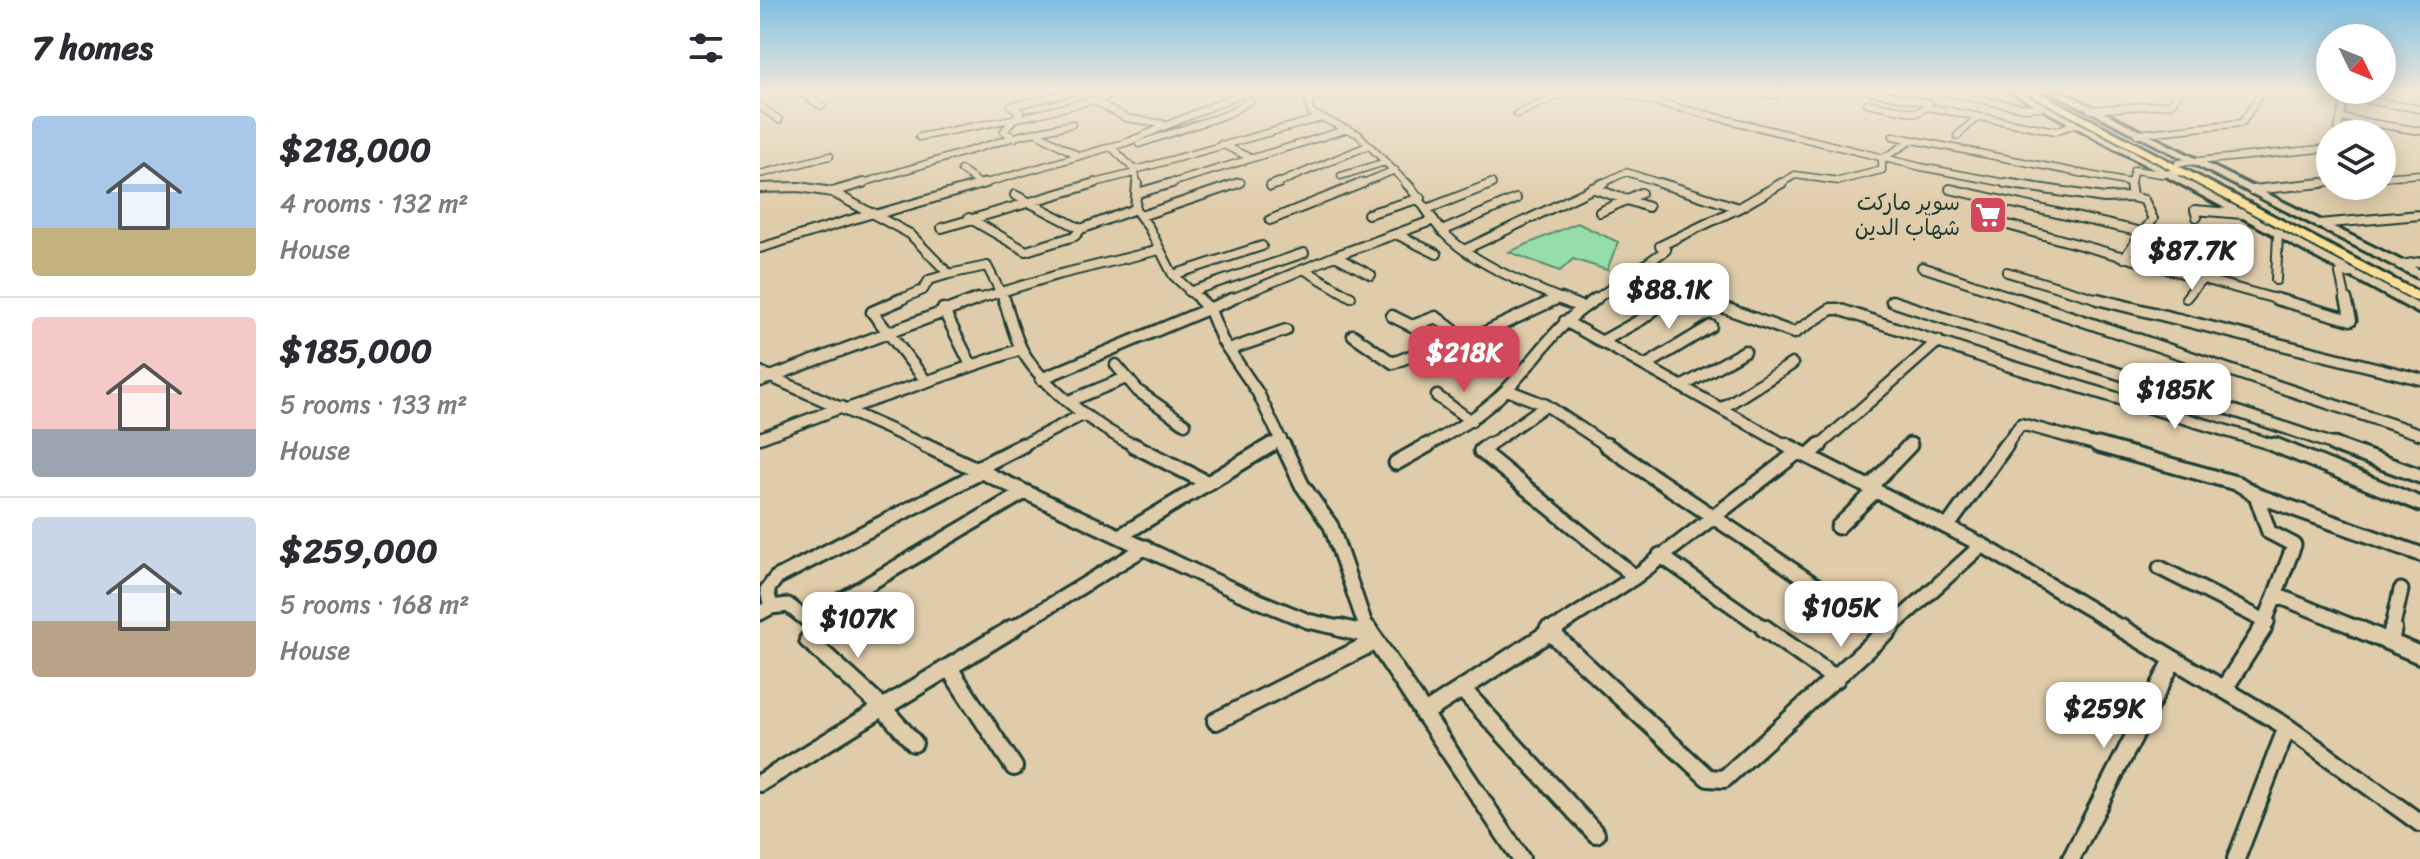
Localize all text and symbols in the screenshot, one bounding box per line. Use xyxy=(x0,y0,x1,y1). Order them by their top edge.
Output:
text: 7 homes xyxy=(32,18,153,78)
north arrow xyxy=(2316,24,2396,104)
map controls xyxy=(2316,24,2396,200)
icon: filters xyxy=(684,26,728,70)
text: $218,000 xyxy=(280,120,431,180)
button: layers xyxy=(2316,120,2396,200)
icon: home xyxy=(96,148,192,244)
text: 4 rooms · 132 m² xyxy=(280,180,469,226)
place label: سوپر مارکت شهاب الدین xyxy=(1855,183,1960,247)
supermarket icon: سوپر مارکت شهاب الدین xyxy=(1967,194,2009,236)
pin: $87.7K xyxy=(2127,224,2257,292)
text: House xyxy=(280,226,350,272)
text: $87.7K xyxy=(2149,227,2235,273)
pin: $88.1K xyxy=(1604,263,1734,331)
text: $88.1K xyxy=(1627,266,1711,312)
text: $185,000 xyxy=(280,321,432,381)
pin: $218K xyxy=(1408,326,1520,394)
text: $218K xyxy=(1426,329,1502,375)
icon: home xyxy=(96,349,192,445)
pin: $185K xyxy=(2119,363,2231,431)
text: $185K xyxy=(2137,366,2213,412)
text: 5 rooms · 133 m² xyxy=(280,381,468,427)
text: House xyxy=(280,427,350,473)
text: $259,000 xyxy=(280,521,438,581)
icon: home xyxy=(96,549,192,645)
text: 5 rooms · 168 m² xyxy=(280,581,469,627)
pin: $105K xyxy=(1785,581,1897,649)
text: $105K xyxy=(1803,584,1879,630)
pin: $107K xyxy=(802,592,914,660)
text: $107K xyxy=(820,595,896,641)
text: House xyxy=(280,627,350,673)
pin: $259K xyxy=(2048,682,2160,750)
text: $259K xyxy=(2064,685,2144,731)

